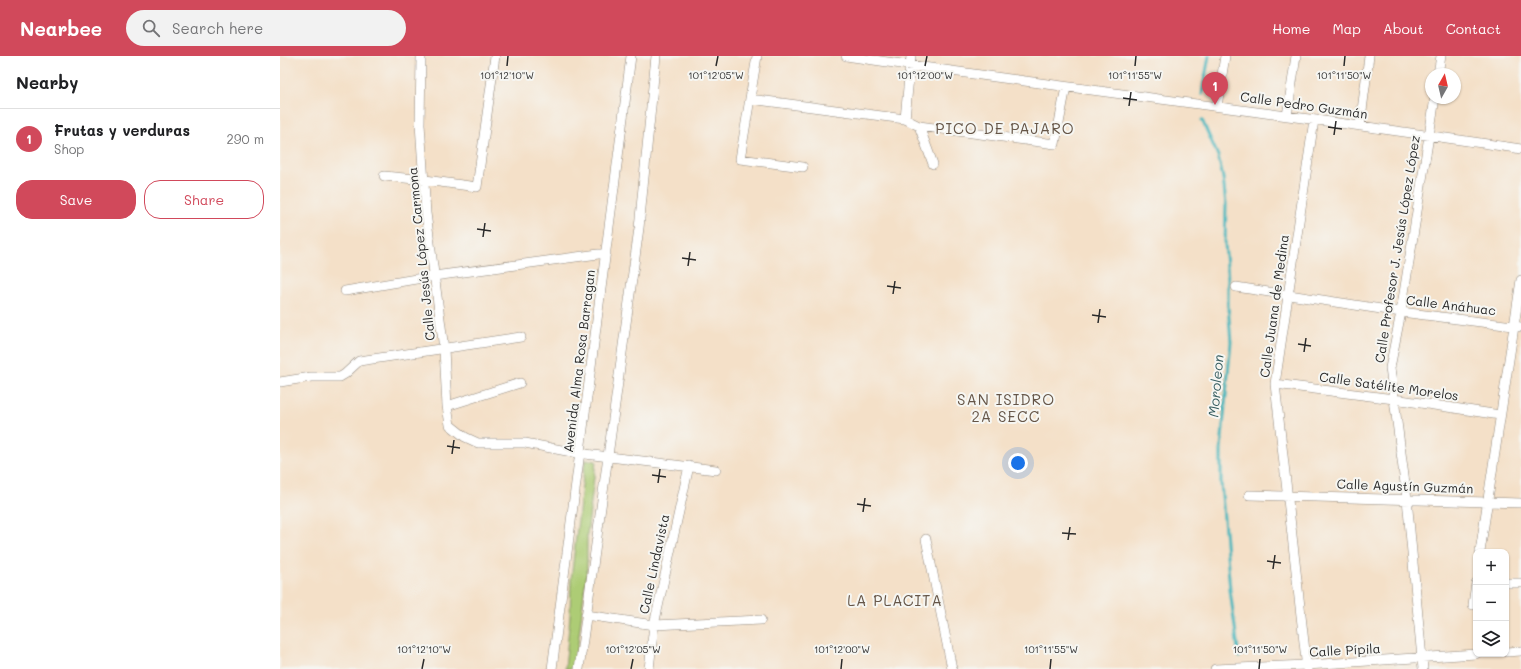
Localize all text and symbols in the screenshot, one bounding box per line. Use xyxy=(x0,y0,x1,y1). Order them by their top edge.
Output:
search box xyxy=(126,10,406,46)
text: Nearbee xyxy=(20,16,102,41)
icon: search xyxy=(140,17,162,39)
text: Search here xyxy=(172,18,263,38)
text: Home xyxy=(1272,19,1310,38)
text: Map xyxy=(1332,19,1361,38)
text: About xyxy=(1383,19,1424,38)
text: Contact xyxy=(1446,19,1501,38)
text: 101°12'10"W xyxy=(480,68,534,82)
text: 101°12'05"W xyxy=(688,68,744,82)
text: 101°12'00"W xyxy=(897,68,953,82)
text: 101°11'55"W xyxy=(1108,68,1162,82)
text: 101°11'50"W xyxy=(1317,68,1371,82)
north arrow xyxy=(1425,68,1461,104)
text: Nearby xyxy=(16,71,78,93)
pin: 1 xyxy=(1202,72,1228,105)
street label: Calle Pedro Guzmán xyxy=(1239,87,1369,122)
district label: PICO DE PAJARO xyxy=(935,118,1075,138)
text: Frutas y verduras xyxy=(54,120,190,140)
text: 1 xyxy=(26,130,32,147)
text: 290 m xyxy=(227,130,264,147)
street label: Calle Profesor J. Jesús López López xyxy=(1370,134,1423,364)
text: Shop xyxy=(54,140,84,157)
street label: Calle Jesús López Carmona xyxy=(403,166,438,342)
button: Save xyxy=(16,180,136,219)
button: Share xyxy=(144,180,264,219)
street label: Calle Juana de Medina xyxy=(1255,233,1292,379)
street label: Avenida Alma Rosa Barragan xyxy=(559,269,598,453)
street label: Calle Anáhuac xyxy=(1405,291,1497,319)
water label: Moroleon xyxy=(1203,353,1228,418)
street label: Calle Satélite Morelos xyxy=(1318,367,1460,404)
district label: SAN ISIDRO 2A SECC xyxy=(957,389,1055,426)
your location xyxy=(1008,453,1028,473)
street label: Calle Agustín Guzmán xyxy=(1336,475,1474,496)
street label: Calle Lindavista xyxy=(635,513,672,615)
map controls xyxy=(1473,549,1509,657)
button: + xyxy=(1473,549,1509,585)
button: − xyxy=(1473,585,1509,621)
district label: LA PLACITA xyxy=(847,590,943,610)
button: layers xyxy=(1473,621,1509,657)
street label: Calle Pípila xyxy=(1309,639,1381,660)
text: 101°12'10"W xyxy=(397,642,451,656)
text: 101°12'05"W xyxy=(605,642,661,656)
text: 101°12'00"W xyxy=(814,642,870,656)
text: 101°11'55"W xyxy=(1024,642,1078,656)
text: 101°11'50"W xyxy=(1233,642,1287,656)

